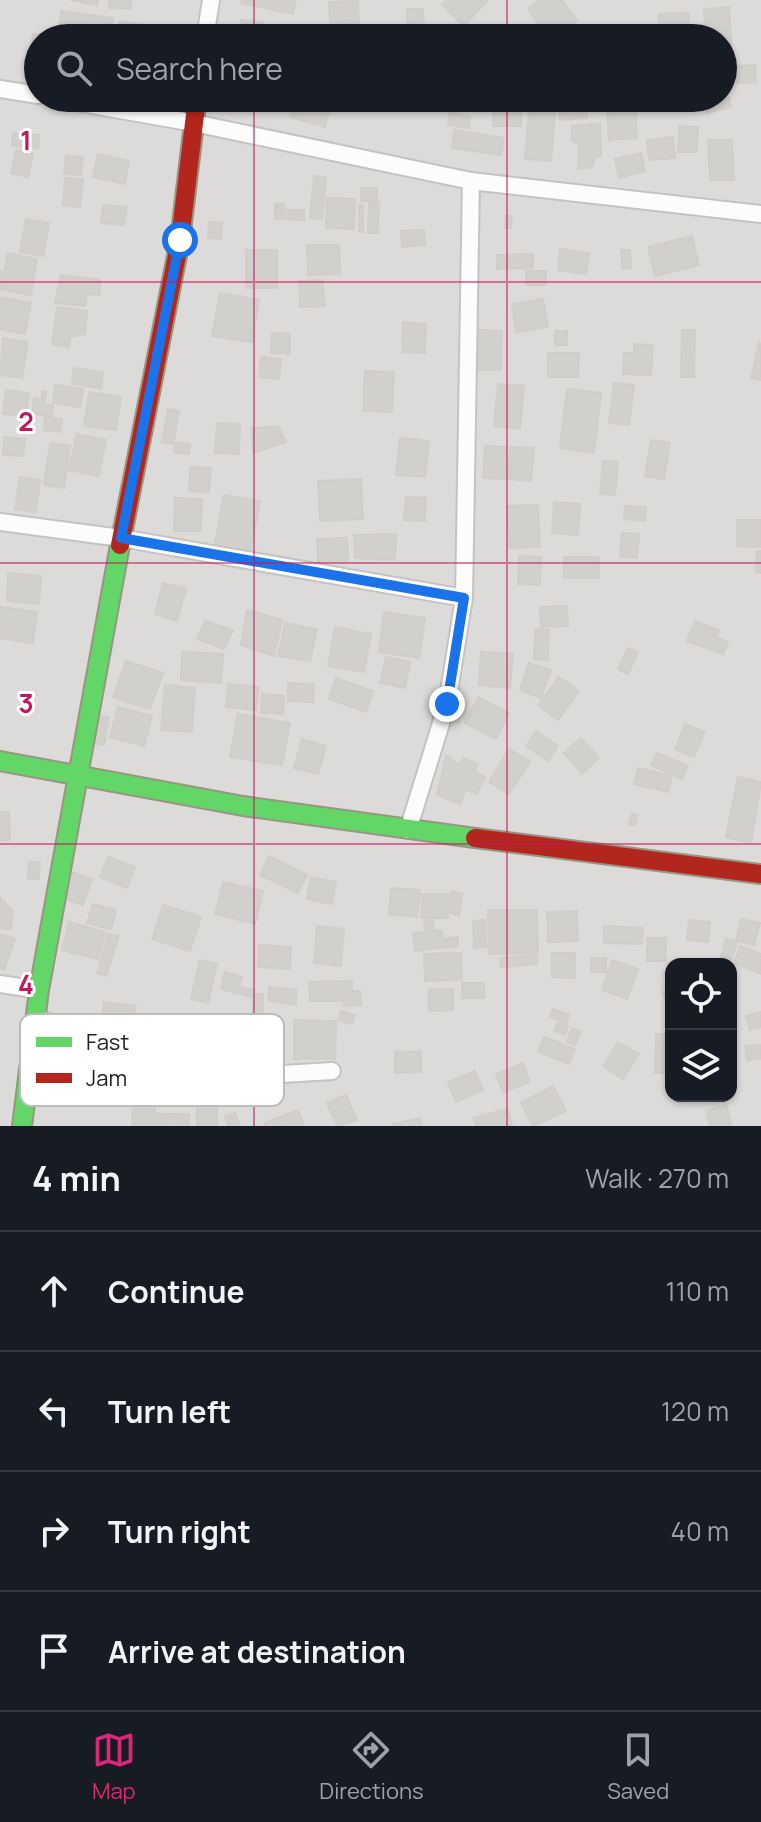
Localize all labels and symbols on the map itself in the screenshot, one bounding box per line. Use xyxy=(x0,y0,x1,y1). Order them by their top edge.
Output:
text: 1 xyxy=(20,122,32,158)
route start xyxy=(162,222,198,258)
text: 2 xyxy=(18,403,34,439)
text: 3 xyxy=(18,685,34,721)
route end xyxy=(429,686,465,722)
text: 4 xyxy=(18,966,34,1002)
legend xyxy=(20,1014,284,1106)
text: Fast xyxy=(86,1027,129,1057)
text: Jam xyxy=(86,1063,127,1093)

